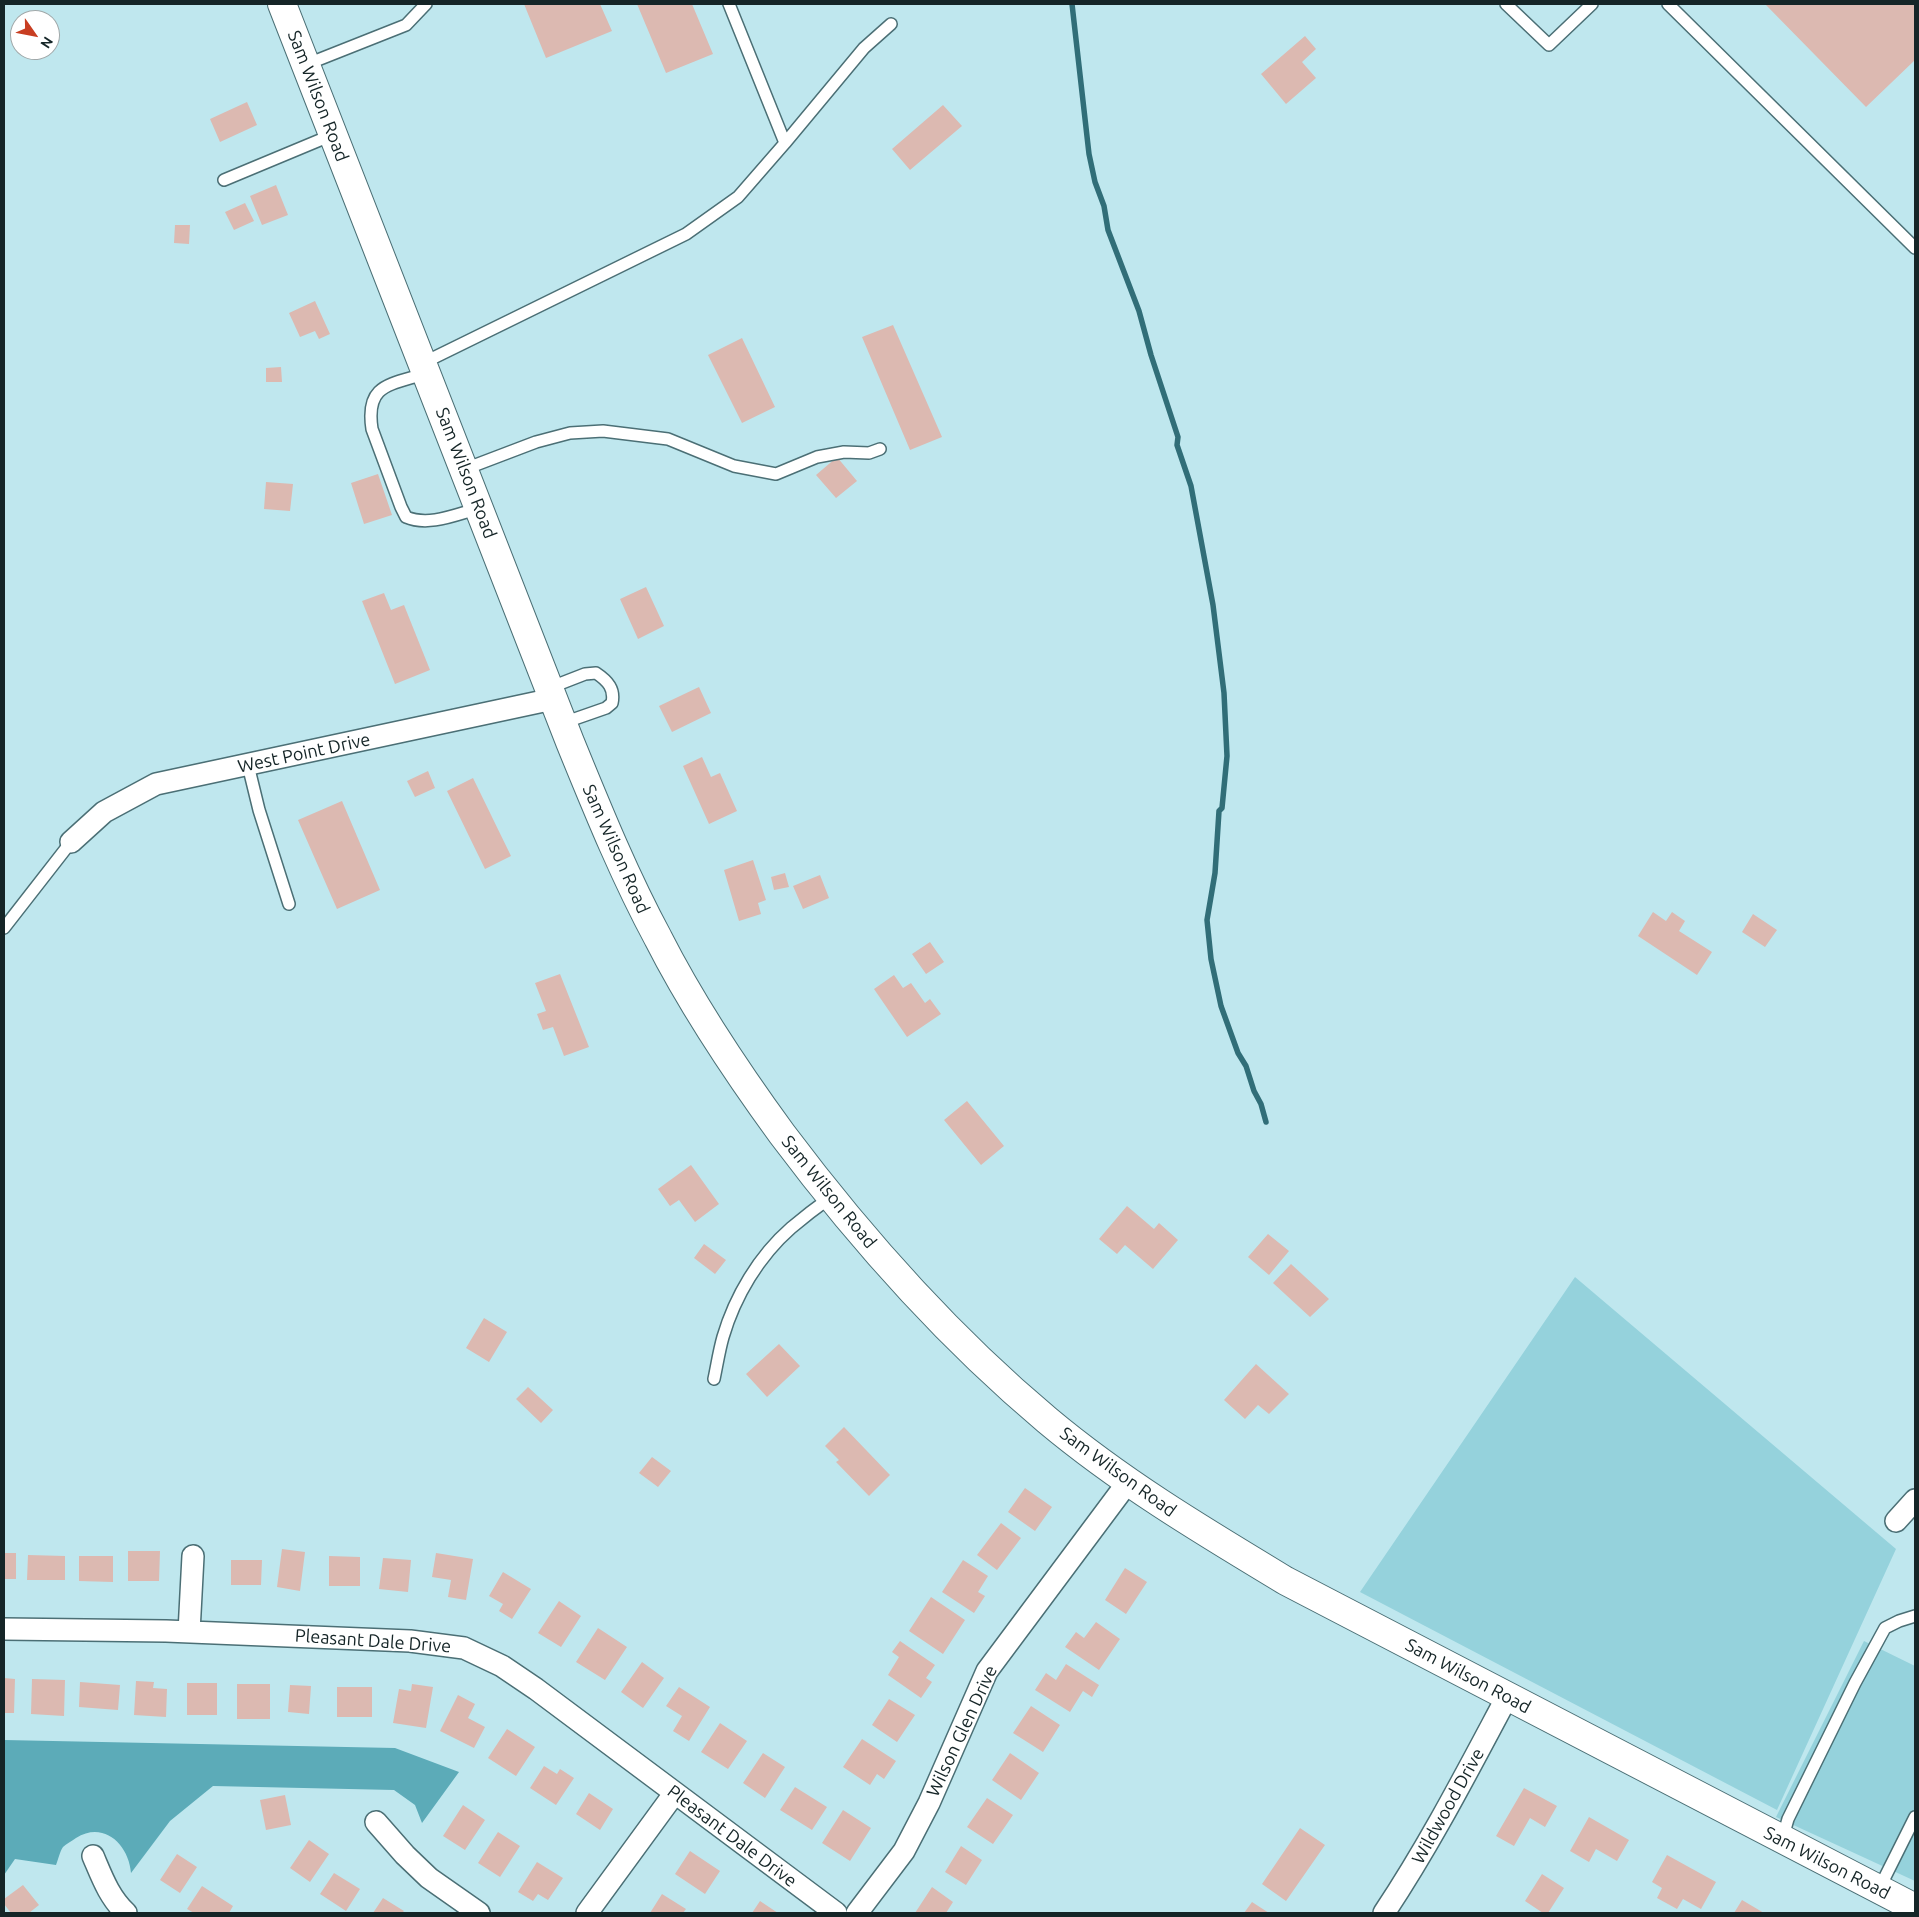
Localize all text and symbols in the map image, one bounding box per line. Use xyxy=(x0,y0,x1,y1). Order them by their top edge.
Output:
north arrow xyxy=(10,10,60,60)
street label: Sam Wilson Road xyxy=(283,27,353,165)
text: N xyxy=(37,34,56,51)
street label: Sam Wilson Road xyxy=(431,404,501,542)
street label: West Point Drive xyxy=(236,728,372,778)
street label: Sam Wilson Road xyxy=(578,781,654,917)
street label: Sam Wilson Road xyxy=(777,1131,881,1253)
street label: Sam Wilson Road xyxy=(1056,1423,1180,1521)
street label: Pleasant Dale Drive xyxy=(294,1625,452,1657)
street label: Sam Wilson Road xyxy=(1402,1634,1534,1718)
street label: Wilson Glen Drive xyxy=(922,1662,1002,1800)
street label: Wildwood Drive xyxy=(1407,1744,1489,1868)
street label: Pleasant Dale Drive xyxy=(663,1780,801,1892)
street label: Sam Wilson Road xyxy=(1760,1822,1894,1904)

